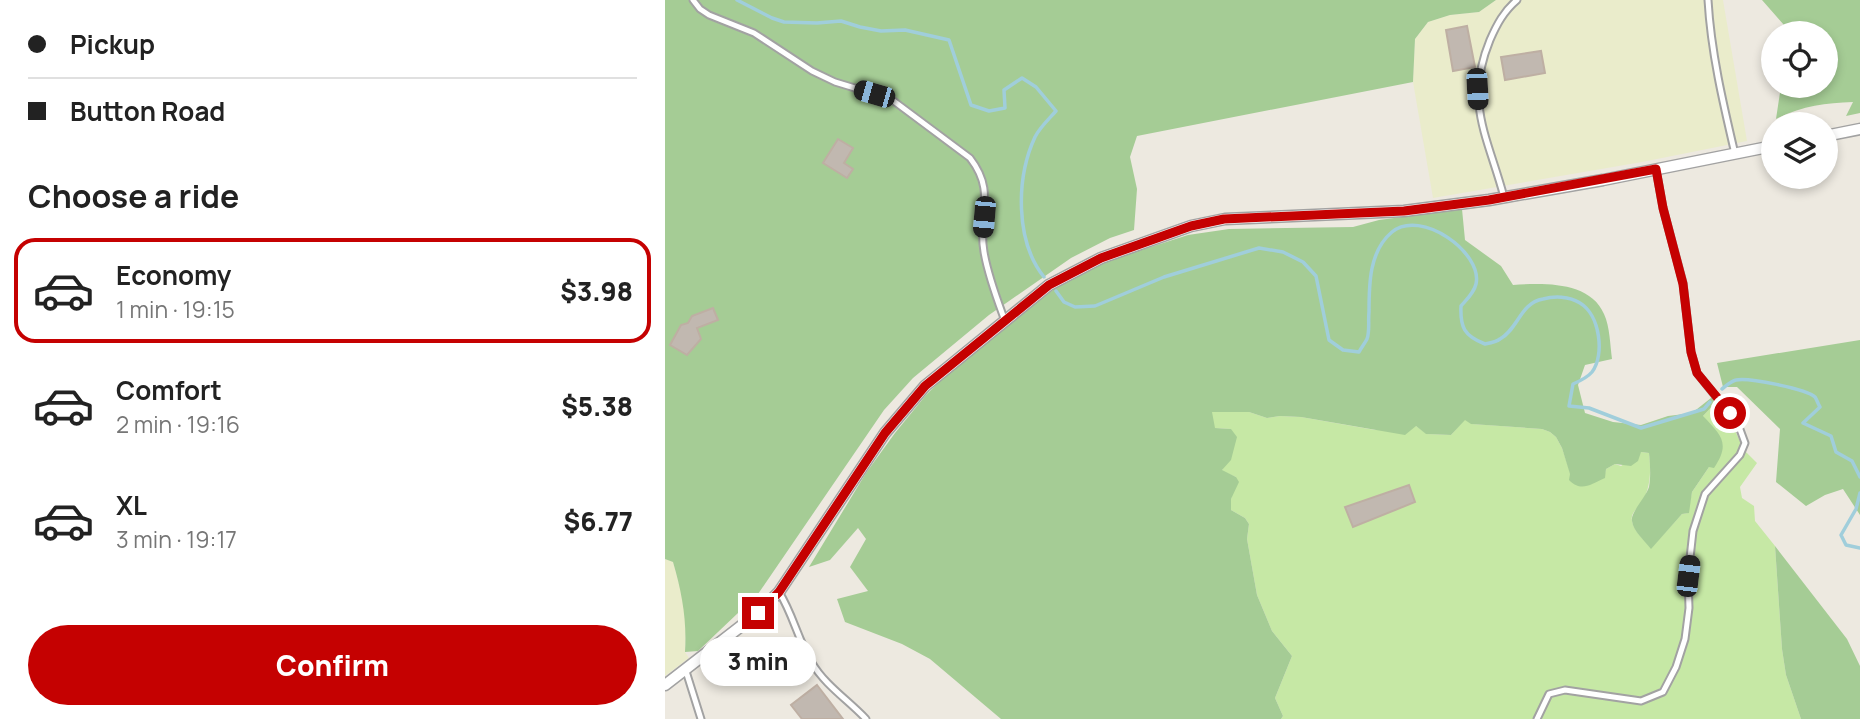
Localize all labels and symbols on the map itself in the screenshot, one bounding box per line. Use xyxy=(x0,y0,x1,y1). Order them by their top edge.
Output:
car xyxy=(1466,67,1489,111)
car xyxy=(851,78,898,110)
car xyxy=(972,195,997,239)
route start xyxy=(1714,397,1746,429)
car xyxy=(1676,554,1701,598)
route end xyxy=(742,597,774,629)
callout: 3 min xyxy=(700,638,816,686)

